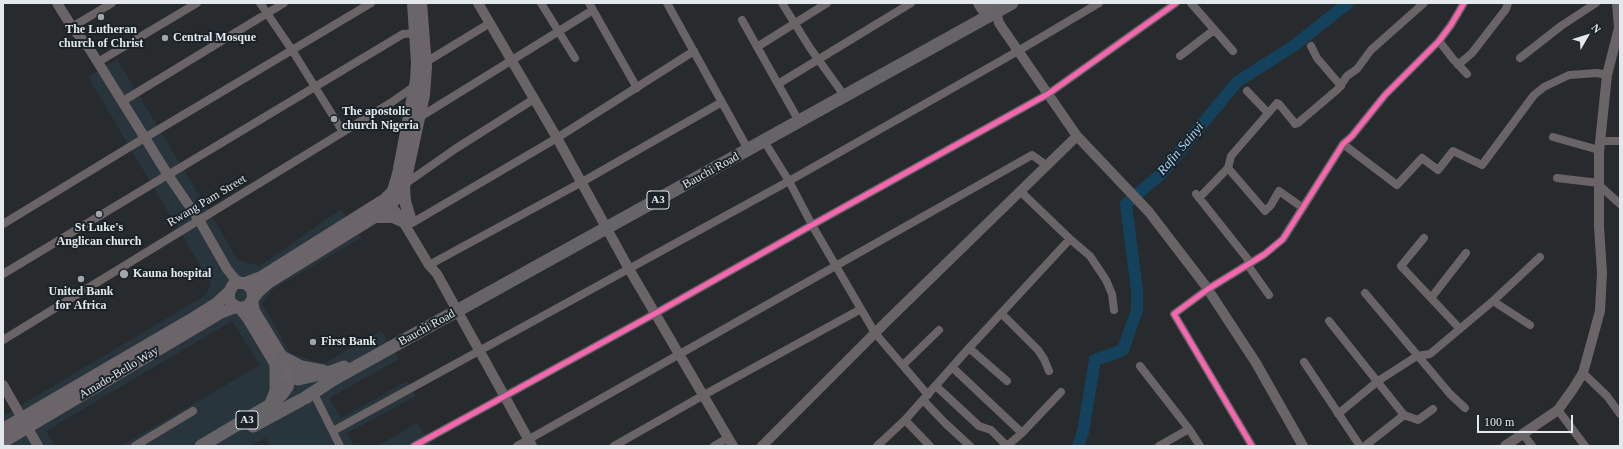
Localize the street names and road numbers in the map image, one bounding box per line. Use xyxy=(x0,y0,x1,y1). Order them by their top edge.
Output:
street label: Bauchi Road xyxy=(680,150,742,192)
street label: Rwang Pam Street xyxy=(165,172,249,230)
road number: A3 xyxy=(647,191,669,209)
street label: Bauchi Road xyxy=(396,307,458,349)
street label: Amado-Bello Way xyxy=(77,344,161,402)
road number: A3 xyxy=(236,411,258,429)

